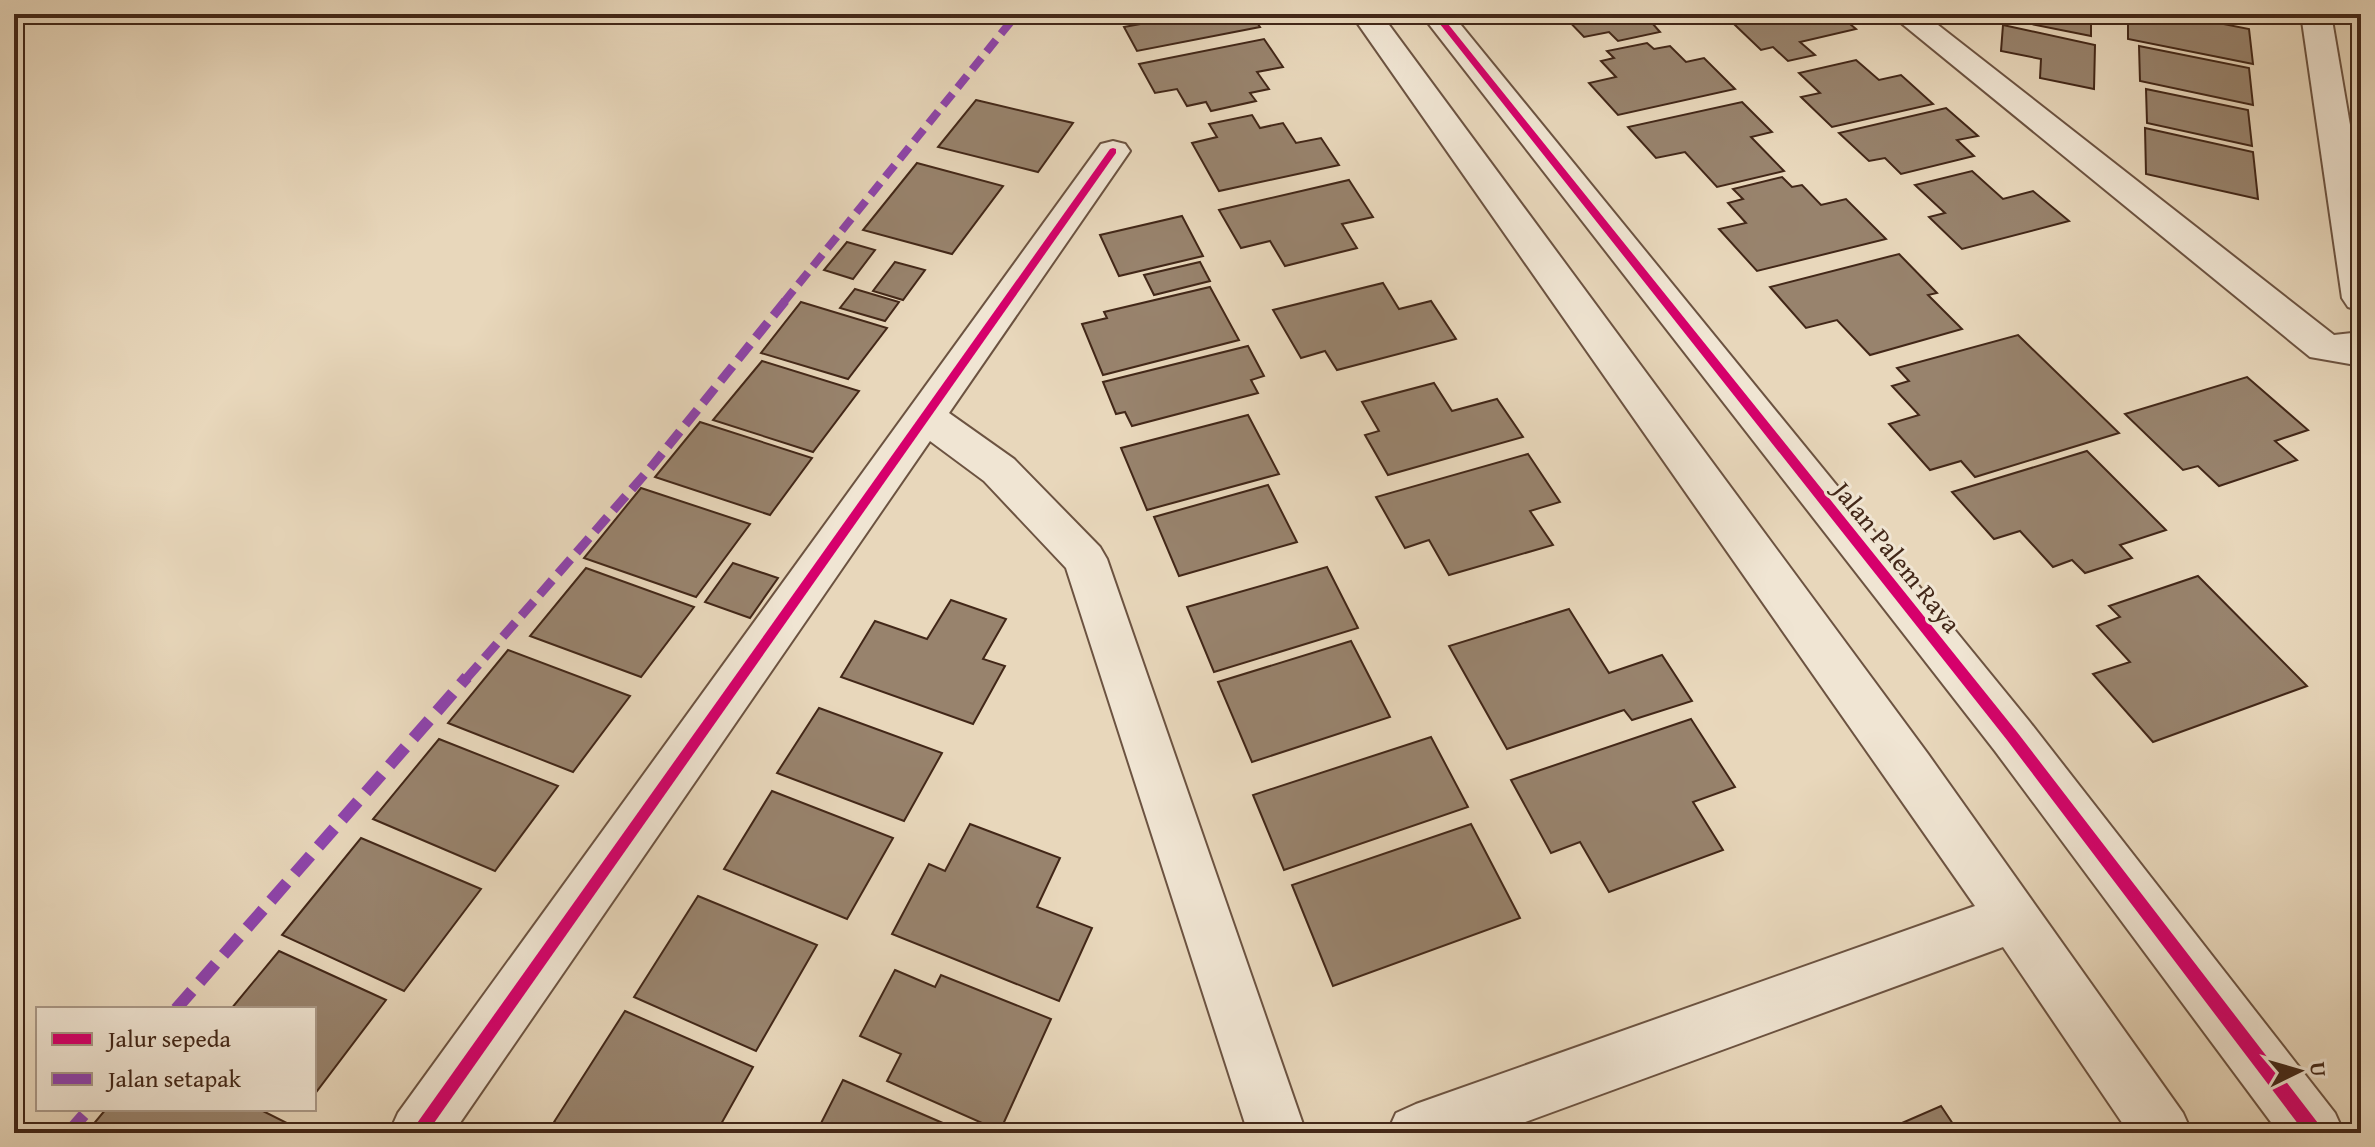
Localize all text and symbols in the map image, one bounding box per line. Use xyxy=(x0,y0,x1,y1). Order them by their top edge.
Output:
street label: Jalan Palem Raya xyxy=(1822,470,1971,641)
legend xyxy=(36,1007,316,1111)
text: Jalur sepeda xyxy=(105,1021,232,1056)
north arrow xyxy=(2259,1031,2339,1111)
text: U xyxy=(2302,1060,2336,1078)
text: Jalan setapak xyxy=(105,1061,242,1096)

